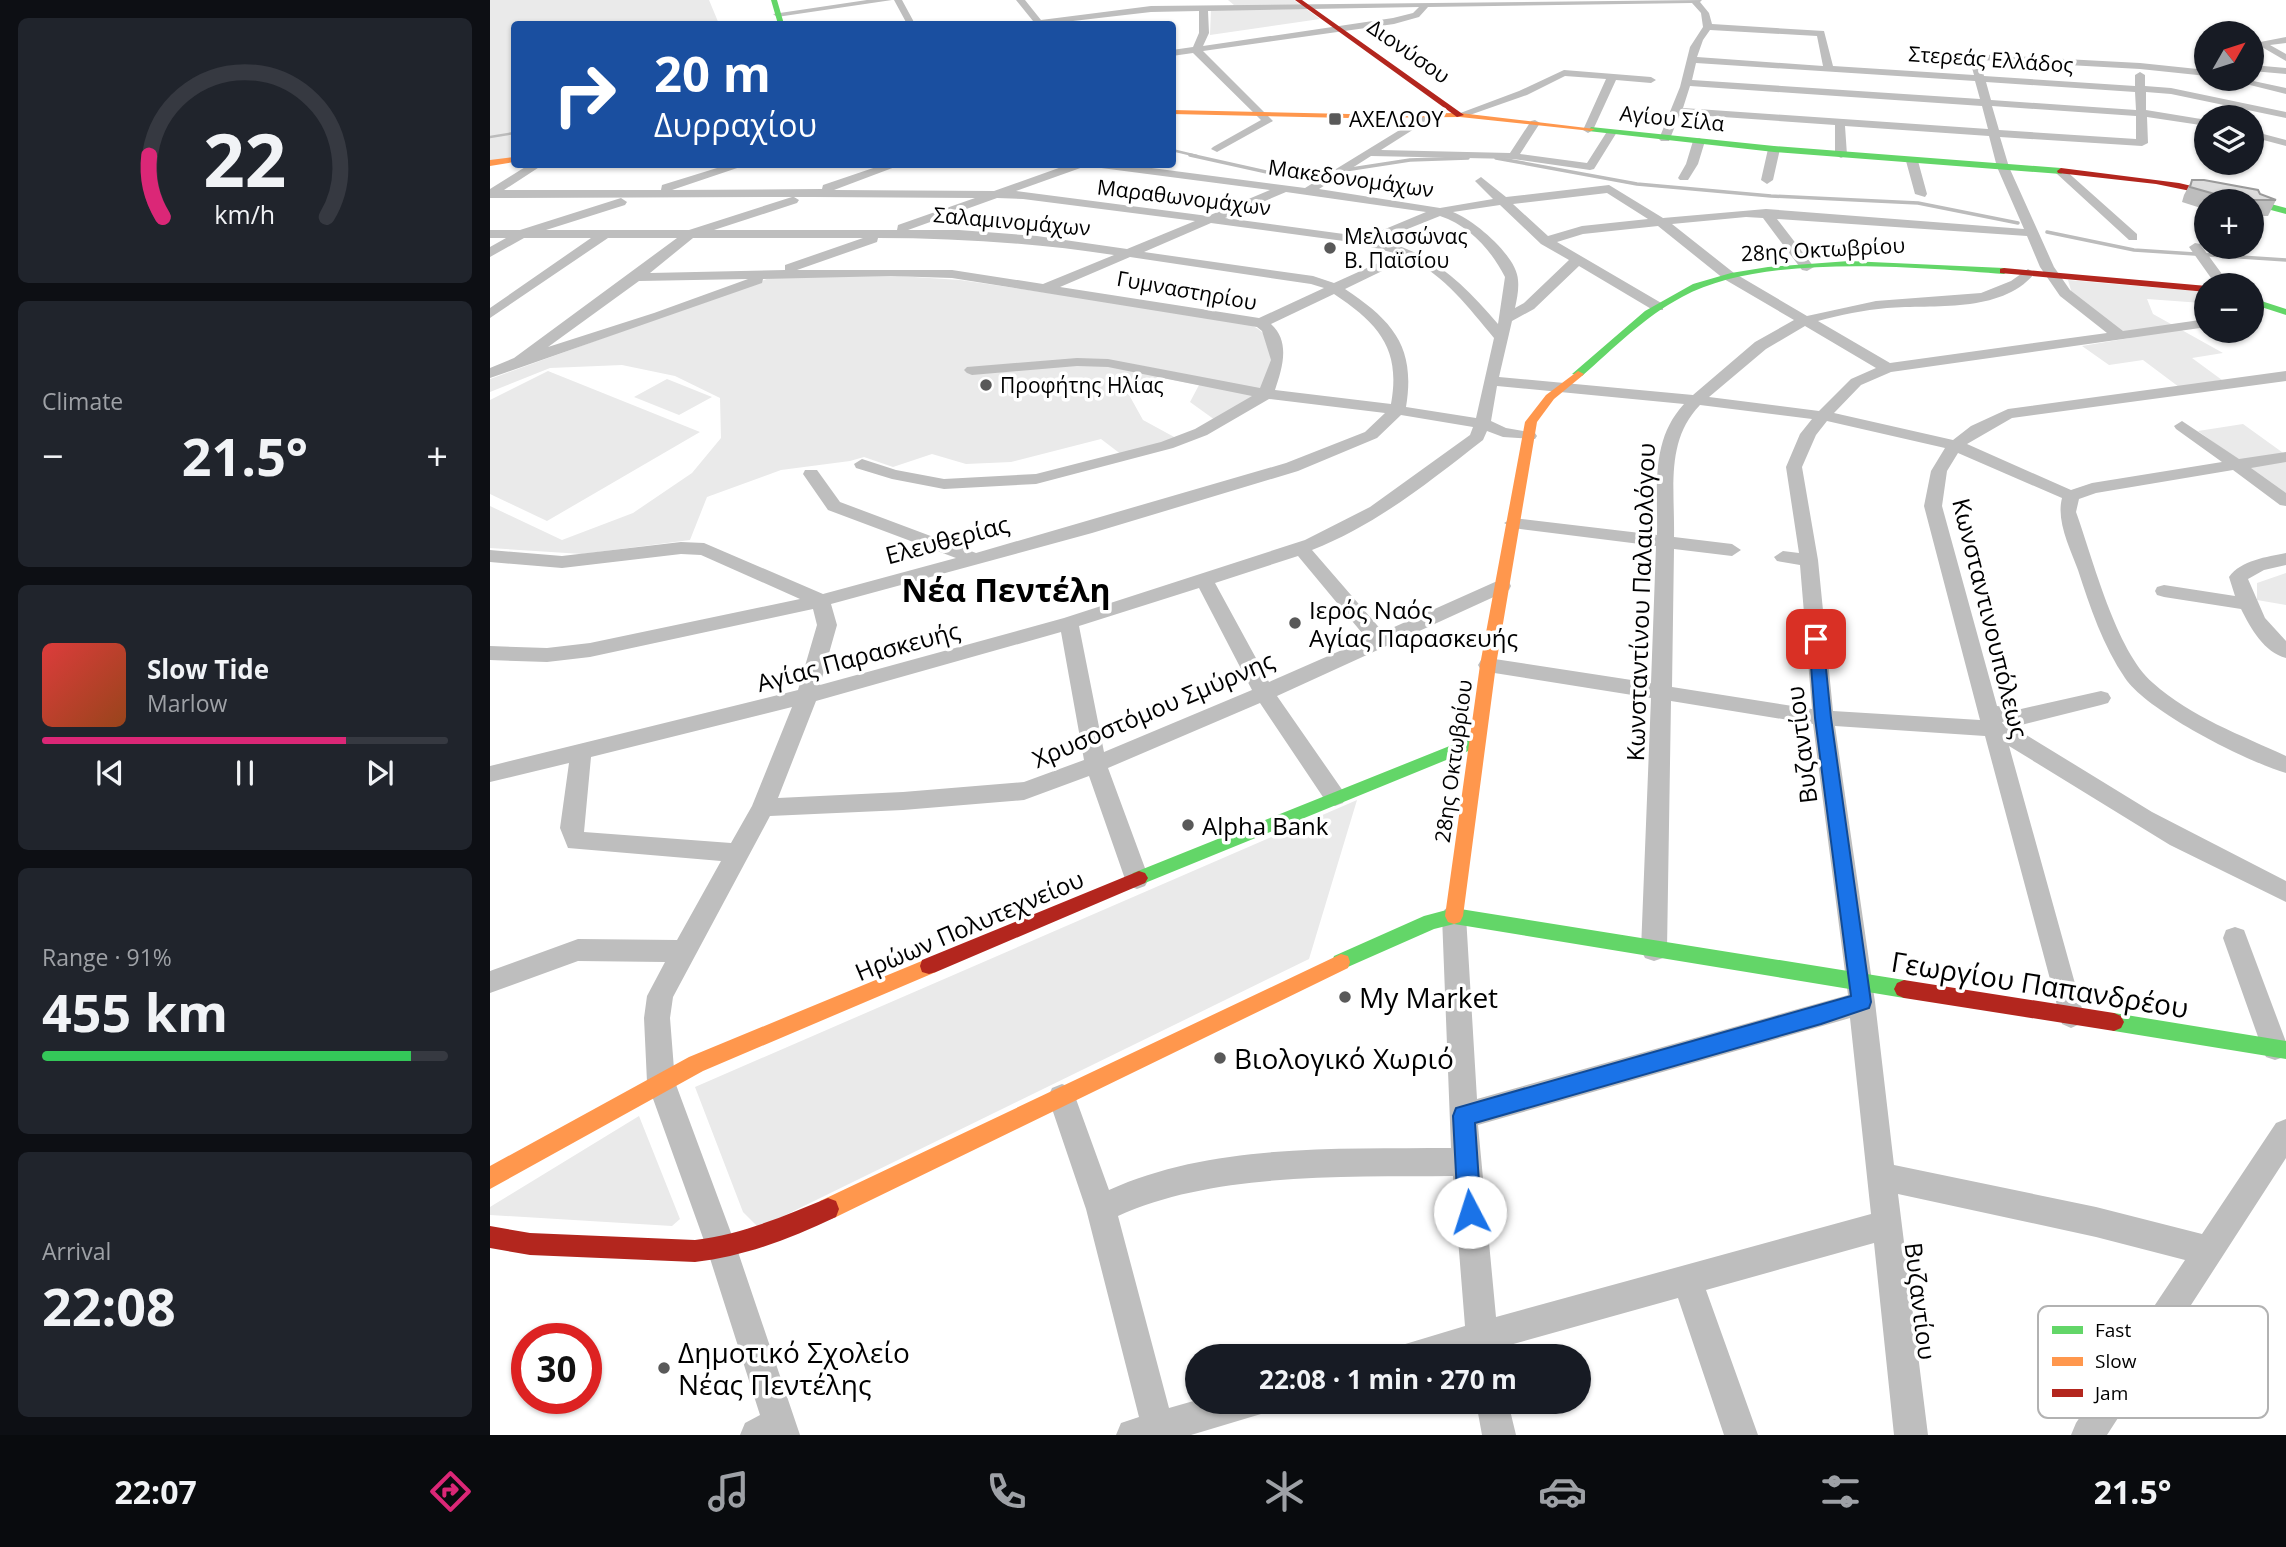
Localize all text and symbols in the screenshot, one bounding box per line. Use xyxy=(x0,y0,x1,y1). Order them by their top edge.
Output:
street label: Διονύσου xyxy=(1362,12,1456,90)
north arrow xyxy=(2194,21,2264,91)
map controls xyxy=(2194,21,2264,343)
street label: Στερεάς Ελλάδος xyxy=(1908,39,2074,79)
text: 20 m xyxy=(654,40,771,106)
icon: right xyxy=(539,49,630,140)
street label: Αγίου Σίλα xyxy=(1618,99,1726,137)
text: Δυρραχίου xyxy=(654,103,817,146)
place label: ΑΧΕΛΩΟΥ xyxy=(1349,105,1443,133)
button: layers xyxy=(2194,105,2264,175)
text: 22 xyxy=(203,109,287,208)
marker: ΑΧΕΛΩΟΥ xyxy=(1327,111,1343,127)
street label: Μακεδονομάχων xyxy=(1266,153,1436,203)
street label: Μαραθωνομάχων xyxy=(1096,172,1272,222)
button: + xyxy=(2194,189,2264,259)
text: km/h xyxy=(215,197,275,231)
street label: Σαλαμινομάχων xyxy=(932,200,1092,242)
place label: Μελισσώνας B. Παϊσίου xyxy=(1344,222,1468,274)
street label: 28ης Οκτωβρίου xyxy=(1740,231,1906,267)
marker: Μελισσώνας B. Παϊσίου xyxy=(1322,240,1338,256)
street label: Γυμναστηρίου xyxy=(1115,264,1259,316)
button: − xyxy=(2194,273,2264,343)
place label: Προφήτης Ηλίας xyxy=(1000,371,1164,399)
marker: Προφήτης Ηλίας xyxy=(978,377,994,393)
text: Climate xyxy=(42,385,123,417)
text: 21.5° xyxy=(182,420,308,491)
text: − xyxy=(42,429,64,481)
text: + xyxy=(426,429,448,481)
street label: Κωνσταντίνου Παλαιολόγου xyxy=(1618,442,1662,762)
street label: Κωνσταντινουπόλεως xyxy=(1945,495,2037,741)
street label: Ελευθερίας xyxy=(882,507,1012,571)
district label: Νέα Πεντέλη xyxy=(901,568,1111,611)
place label: Ιερός Ναός Αγίας Παρασκευής xyxy=(1309,593,1518,654)
pin xyxy=(1786,609,1846,669)
street label: Αγίας Παρασκευής xyxy=(753,613,963,699)
marker: Ιερός Ναός Αγίας Παρασκευής xyxy=(1287,615,1303,631)
icon: arrive xyxy=(1797,620,1835,658)
street label: Χρυσοστόμου Σμύρνης xyxy=(1027,643,1279,775)
text: Slow Tide xyxy=(147,651,269,687)
street label: 28ης Οκτωβρίου xyxy=(1428,678,1478,844)
street label: Βυζαντίου xyxy=(1777,684,1825,806)
text: Marlow xyxy=(147,687,227,719)
icon: previous xyxy=(91,754,129,792)
icon: pause xyxy=(226,754,264,792)
icon: next xyxy=(361,754,399,792)
place label: Alpha Bank xyxy=(1202,809,1329,842)
marker: Alpha Bank xyxy=(1180,817,1196,833)
street label: Ηρώων Πολυτεχνείου xyxy=(850,862,1088,988)
text: Range · 91% xyxy=(42,941,172,973)
street label: Γεωργίου Παπανδρέου xyxy=(1889,942,2191,1026)
text: 455 km xyxy=(42,976,228,1047)
place label: My Market xyxy=(1359,978,1498,1016)
marker: My Market xyxy=(1337,989,1353,1005)
place label: Βιολογικό Χωριό xyxy=(1234,1039,1454,1077)
marker: Βιολογικό Χωριό xyxy=(1212,1050,1228,1066)
position arrow xyxy=(1433,1175,1507,1249)
text: Arrival xyxy=(42,1235,111,1267)
street label: Βυζαντίου xyxy=(1897,1240,1945,1362)
text: 22:08 xyxy=(42,1270,176,1341)
legend xyxy=(2038,1306,2268,1418)
text: Fast xyxy=(2095,1317,2131,1343)
speed limit sign: 30 xyxy=(511,1323,602,1414)
place label: Δημοτικό Σχολείο Νέας Πεντέλης xyxy=(678,1333,910,1403)
text: Slow xyxy=(2095,1348,2137,1374)
marker: Δημοτικό Σχολείο Νέας Πεντέλης xyxy=(656,1360,672,1376)
text: 22:08 · 1 min · 270 m xyxy=(1259,1361,1517,1397)
text: Jam xyxy=(2093,1380,2128,1406)
icon: directions xyxy=(426,1467,475,1516)
icon: music xyxy=(704,1467,753,1516)
icon: phone xyxy=(982,1467,1031,1516)
icon: climate xyxy=(1260,1467,1309,1516)
icon: car xyxy=(1538,1467,1587,1516)
icon: filters xyxy=(1816,1467,1865,1516)
text: 22:07 xyxy=(114,1470,197,1513)
text: 21.5° xyxy=(2094,1470,2171,1513)

